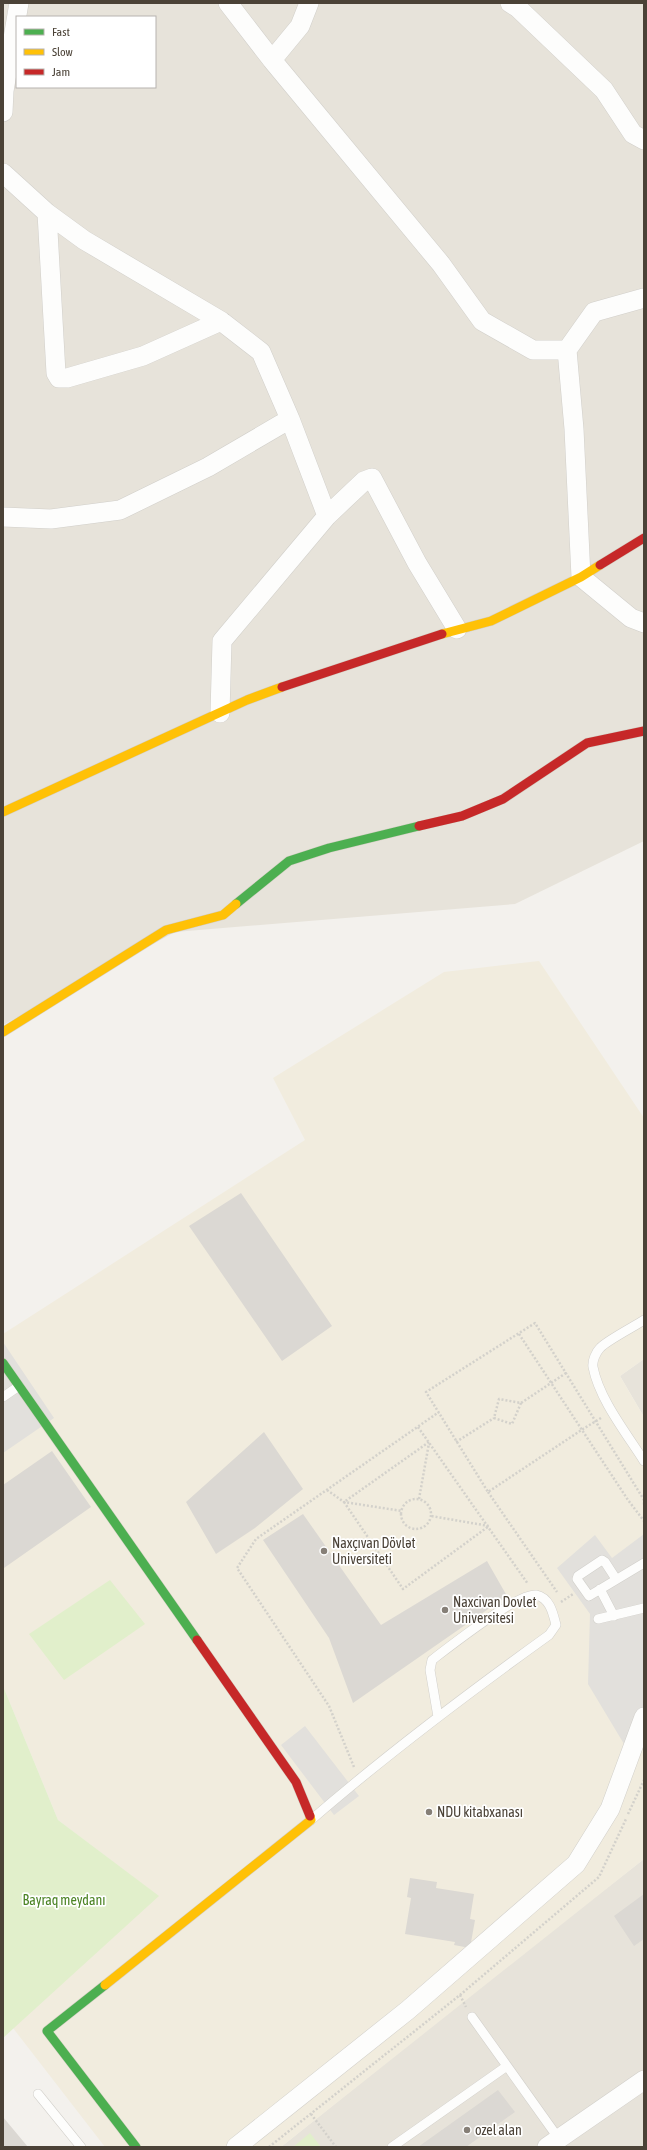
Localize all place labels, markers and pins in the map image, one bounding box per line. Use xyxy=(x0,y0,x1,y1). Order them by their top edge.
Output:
place label: Naxçıvan Dövlət Universiteti xyxy=(332,1535,416,1567)
marker: Naxçıvan Dövlət Universiteti xyxy=(319,1546,329,1556)
place label: Naxcivan Dovlet Universitesi xyxy=(453,1594,537,1626)
marker: Naxcivan Dovlet Universitesi xyxy=(440,1605,450,1615)
place label: NDU kitabxanası xyxy=(437,1804,523,1820)
marker: NDU kitabxanası xyxy=(424,1807,434,1817)
place label: ozel alan xyxy=(475,2122,522,2138)
marker: ozel alan xyxy=(462,2125,472,2135)

